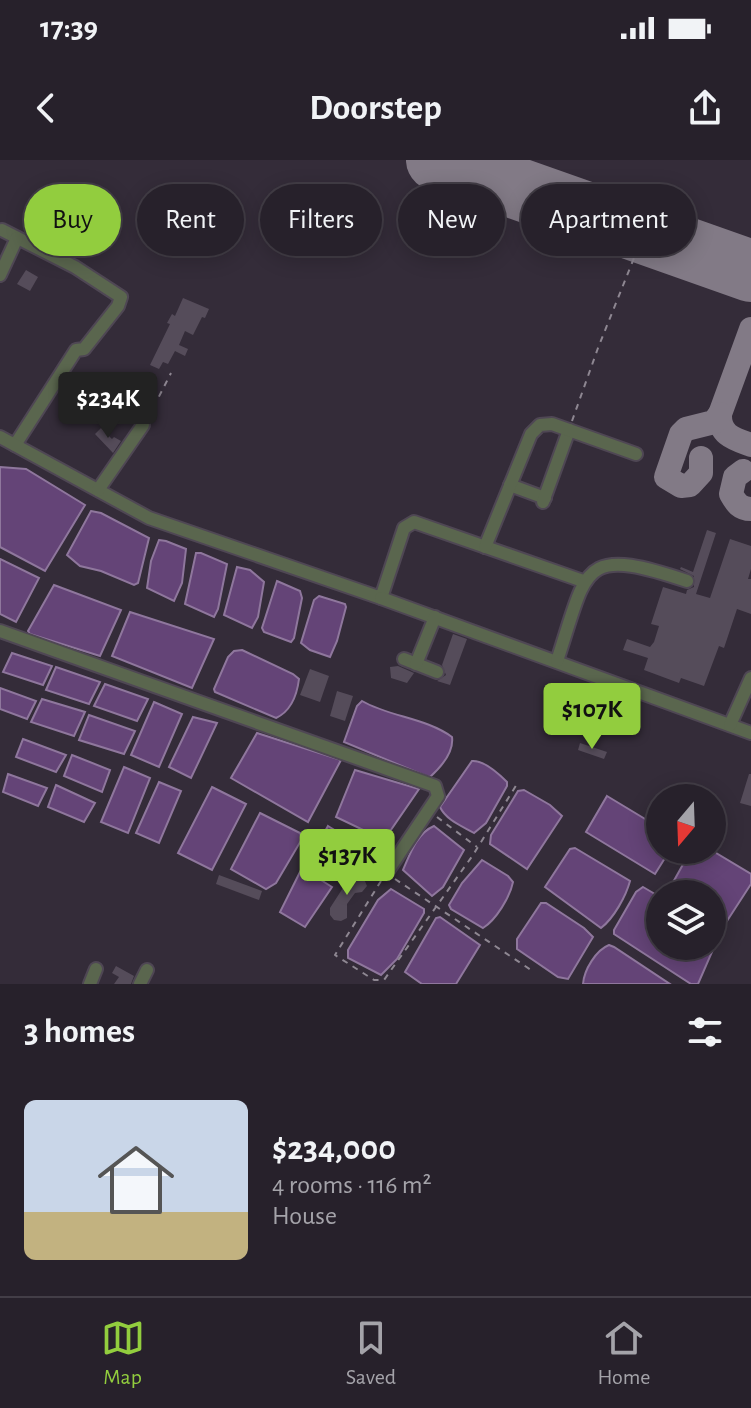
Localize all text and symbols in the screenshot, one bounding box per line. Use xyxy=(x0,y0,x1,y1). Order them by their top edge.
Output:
text: 17:39 xyxy=(40,13,98,43)
icon: back xyxy=(24,86,68,130)
icon: share xyxy=(683,86,727,130)
text: Doorstep xyxy=(309,90,442,126)
chip: Buy xyxy=(24,184,121,256)
chip: Rent xyxy=(137,184,244,256)
chip: Filters xyxy=(260,184,382,256)
chip: New xyxy=(398,184,505,256)
chip: Apartment xyxy=(521,184,696,256)
pin: $234K xyxy=(52,372,164,440)
text: $234K xyxy=(76,385,140,411)
pin: $107K xyxy=(536,683,648,751)
text: $107K xyxy=(561,696,623,722)
north arrow xyxy=(646,784,726,864)
map controls xyxy=(646,784,726,960)
pin: $137K xyxy=(291,829,403,897)
text: $137K xyxy=(318,842,376,868)
button: layers xyxy=(646,880,726,960)
icon: filters xyxy=(683,1010,727,1054)
text: 3 homes xyxy=(24,1015,135,1049)
icon: home xyxy=(88,1132,184,1228)
text: $234,000 xyxy=(272,1132,396,1166)
text: 4 rooms · 116 m² xyxy=(272,1172,432,1198)
text: House xyxy=(272,1203,337,1229)
tab: Map xyxy=(101,1316,145,1390)
tab: Saved xyxy=(346,1316,396,1390)
tab: Home xyxy=(597,1316,650,1390)

